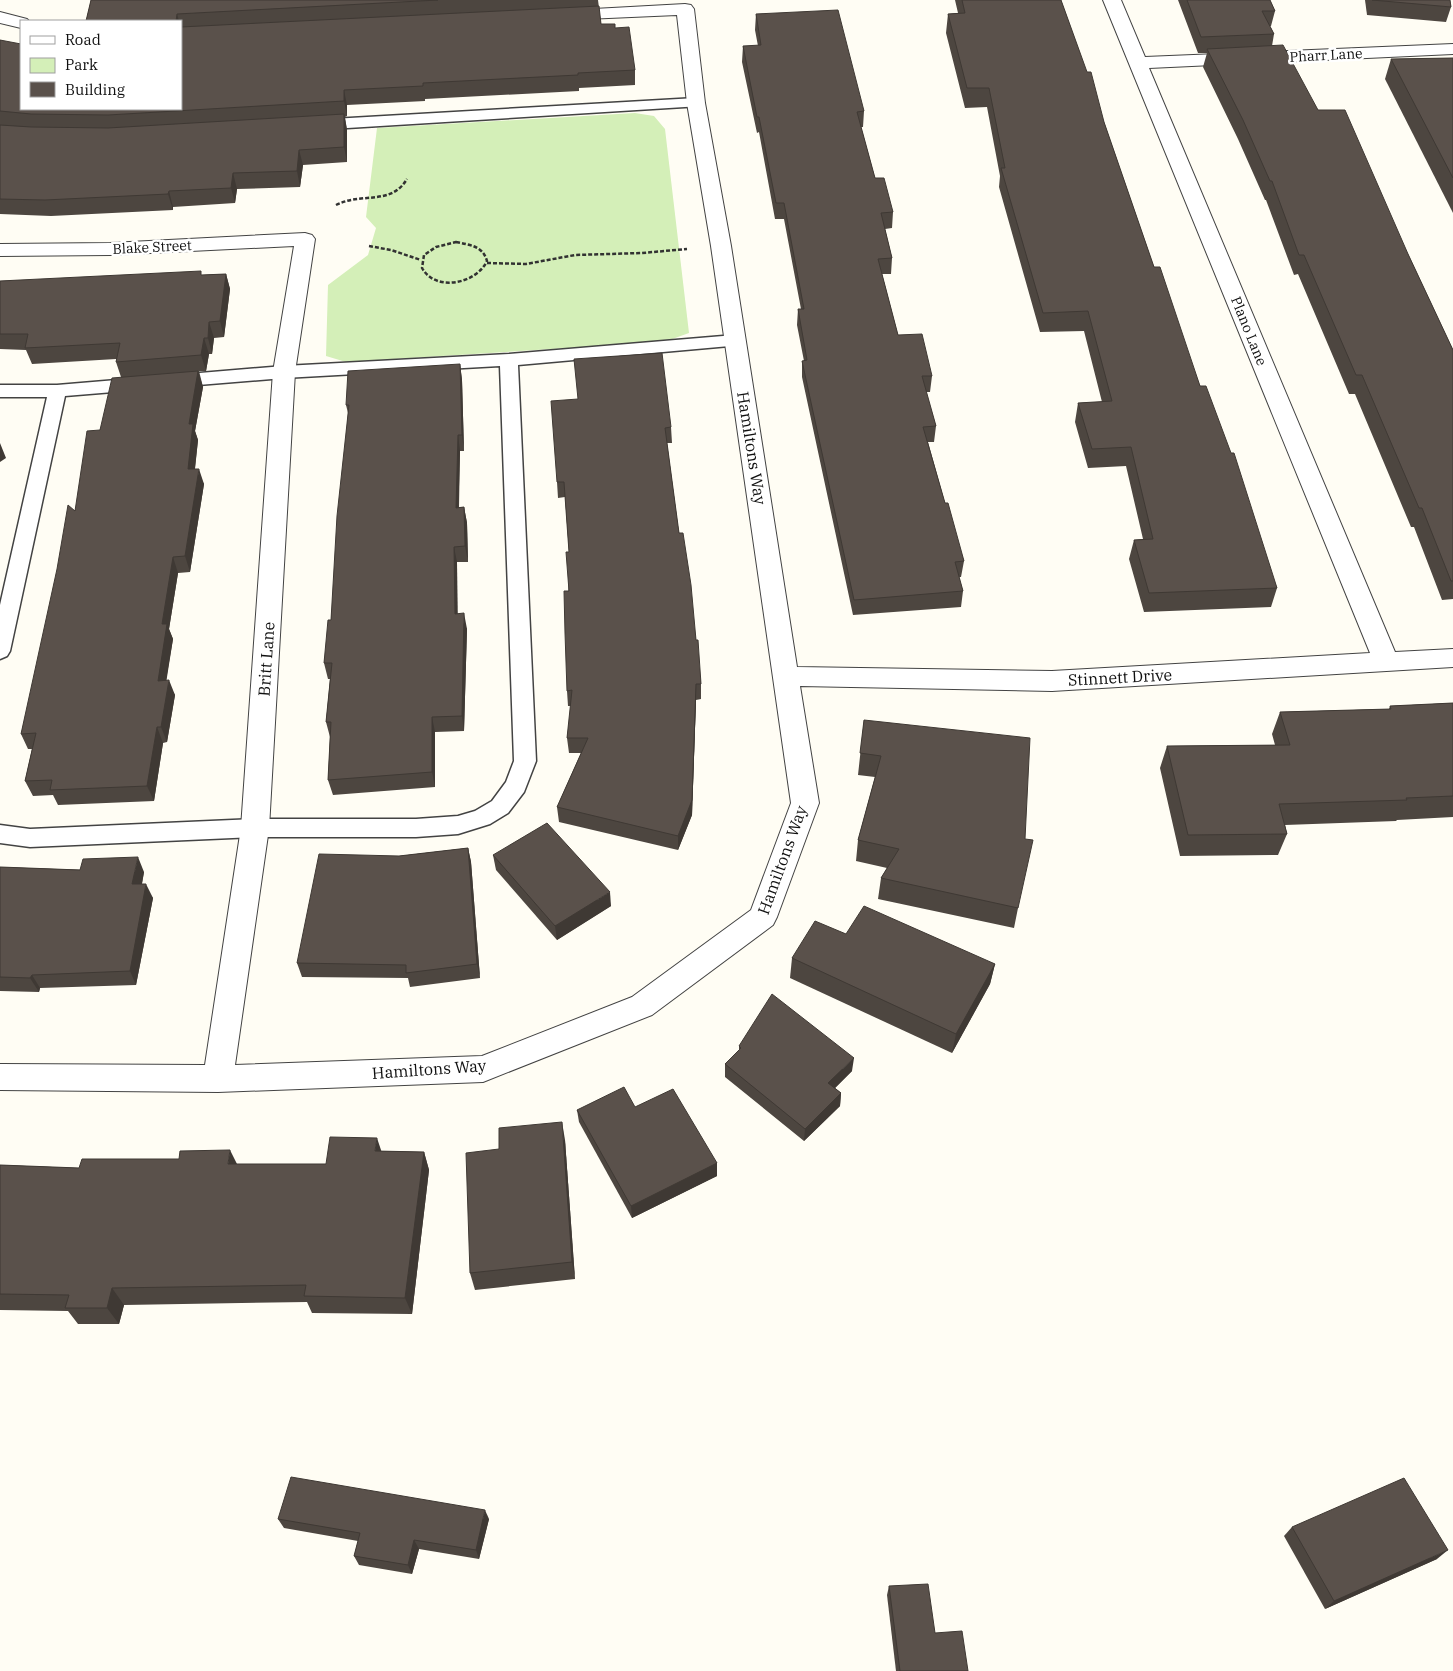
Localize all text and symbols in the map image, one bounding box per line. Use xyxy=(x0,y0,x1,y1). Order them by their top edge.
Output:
legend xyxy=(20,20,182,110)
text: Road xyxy=(65,30,101,49)
street label: Pharr Lane xyxy=(1289,44,1363,66)
text: Park xyxy=(65,55,98,74)
text: Building xyxy=(65,80,125,99)
street label: Blake Street xyxy=(112,236,192,258)
street label: Plano Lane xyxy=(1227,294,1271,368)
street label: Hamiltons Way xyxy=(733,390,771,507)
street label: Britt Lane xyxy=(253,621,279,697)
street label: Stinnett Drive xyxy=(1067,664,1173,690)
street label: Hamiltons Way xyxy=(753,802,811,917)
street label: Hamiltons Way xyxy=(371,1055,487,1083)

